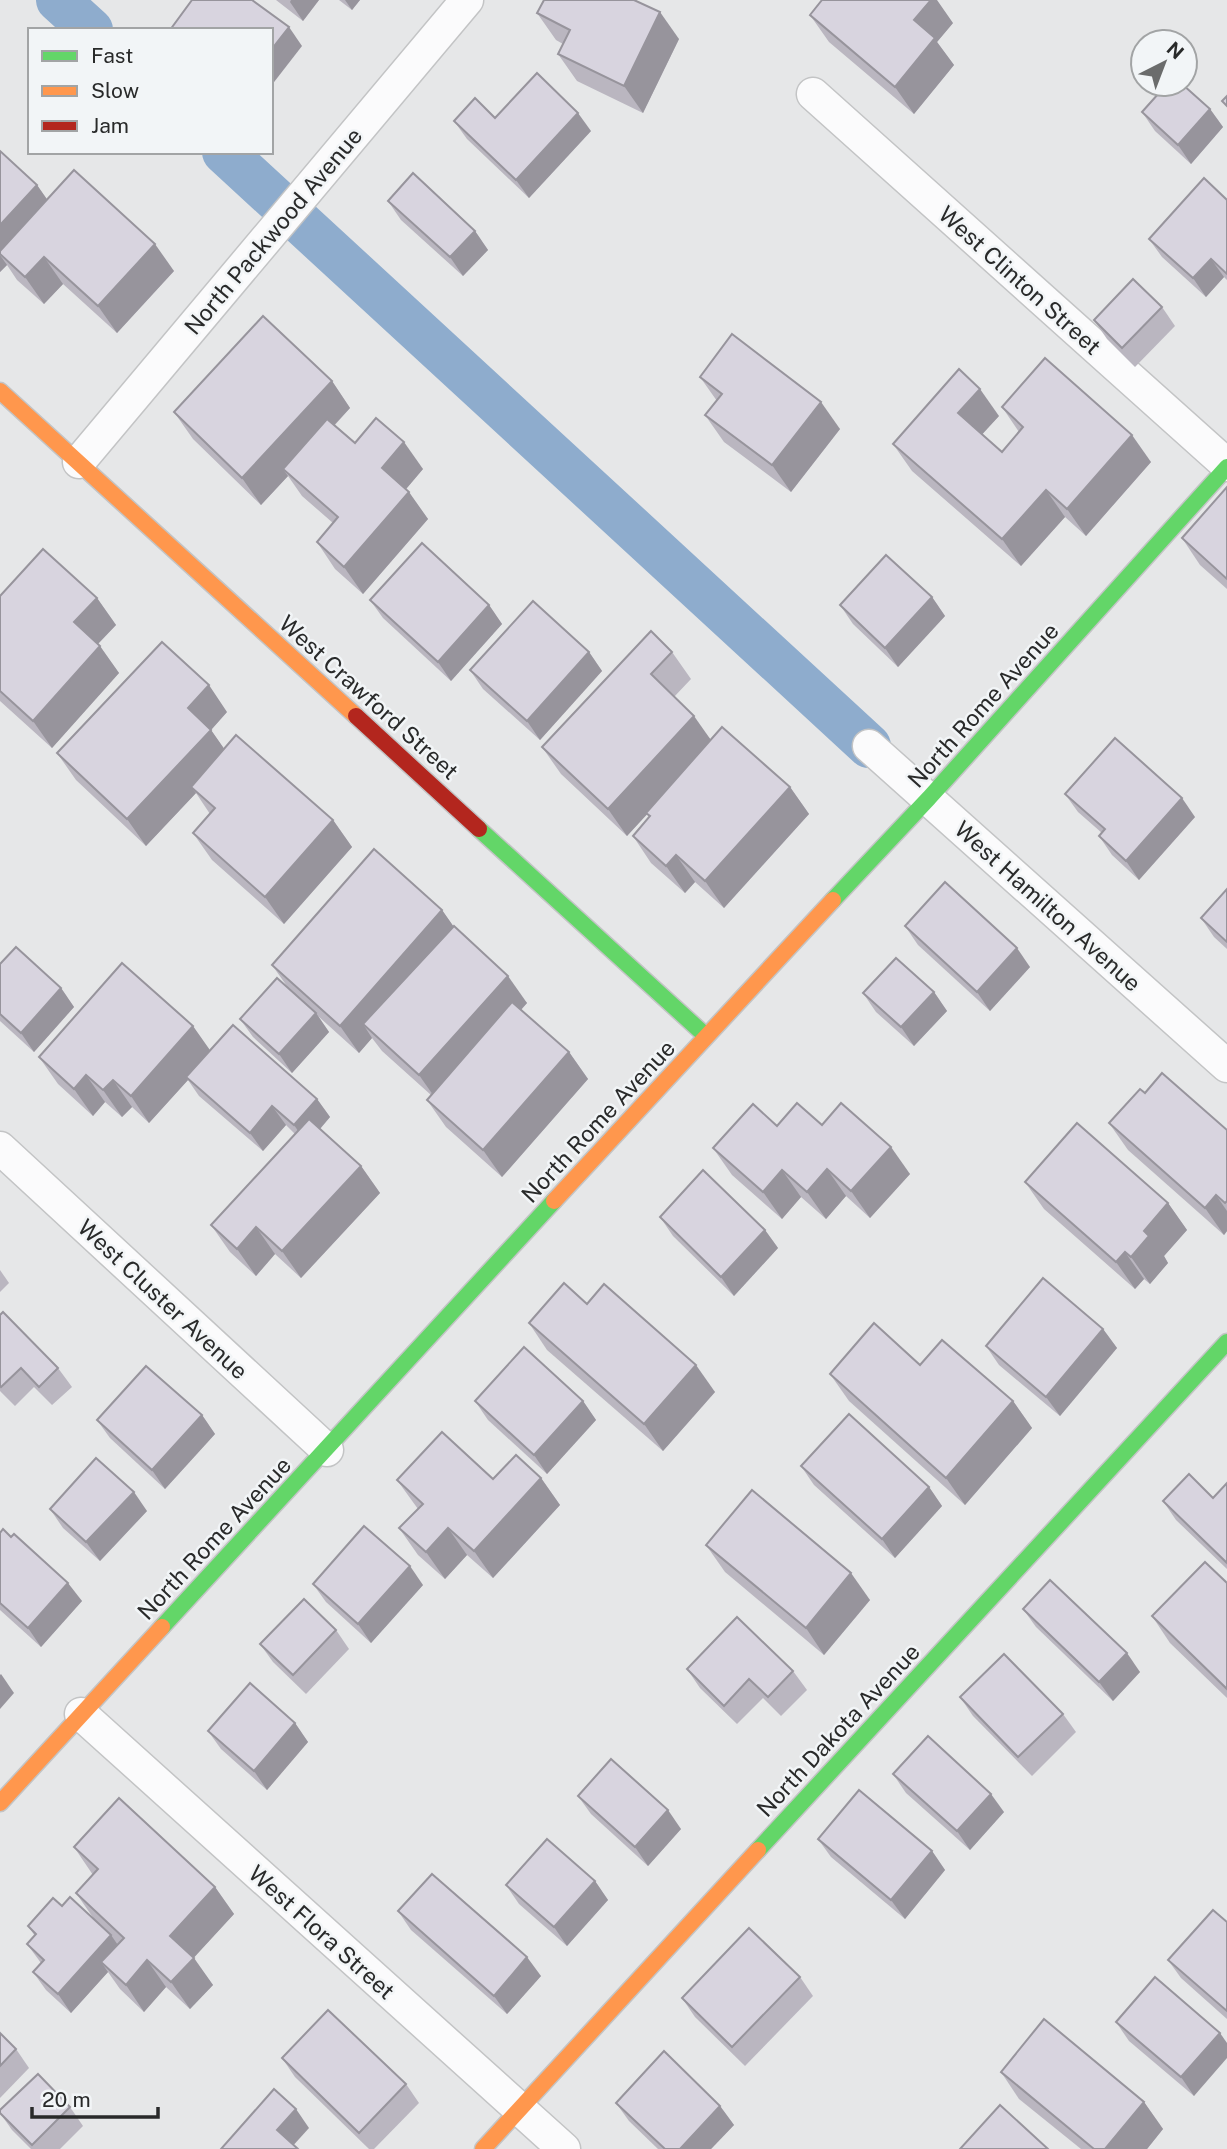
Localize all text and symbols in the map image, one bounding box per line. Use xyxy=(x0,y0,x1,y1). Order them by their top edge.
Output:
legend xyxy=(28,28,273,154)
north arrow xyxy=(1129,28,1199,98)
text: N xyxy=(1162,37,1188,64)
text: Fast xyxy=(91,43,133,68)
text: Slow xyxy=(91,78,139,103)
text: Jam xyxy=(91,113,129,138)
street label: North Packwood Avenue xyxy=(179,122,367,340)
street label: West Clinton Street xyxy=(933,200,1107,360)
street label: West Crawford Street xyxy=(274,609,464,785)
street label: North Rome Avenue xyxy=(902,617,1064,793)
street label: West Hamilton Avenue xyxy=(949,815,1147,997)
street label: North Rome Avenue xyxy=(516,1034,680,1208)
street label: West Cluster Avenue xyxy=(73,1213,253,1385)
street label: North Rome Avenue xyxy=(132,1451,296,1625)
street label: North Dakota Avenue xyxy=(751,1638,925,1822)
street label: West Flora Street xyxy=(244,1859,400,2005)
scale bar xyxy=(32,2076,158,2120)
text: 20 m xyxy=(42,2087,91,2112)

